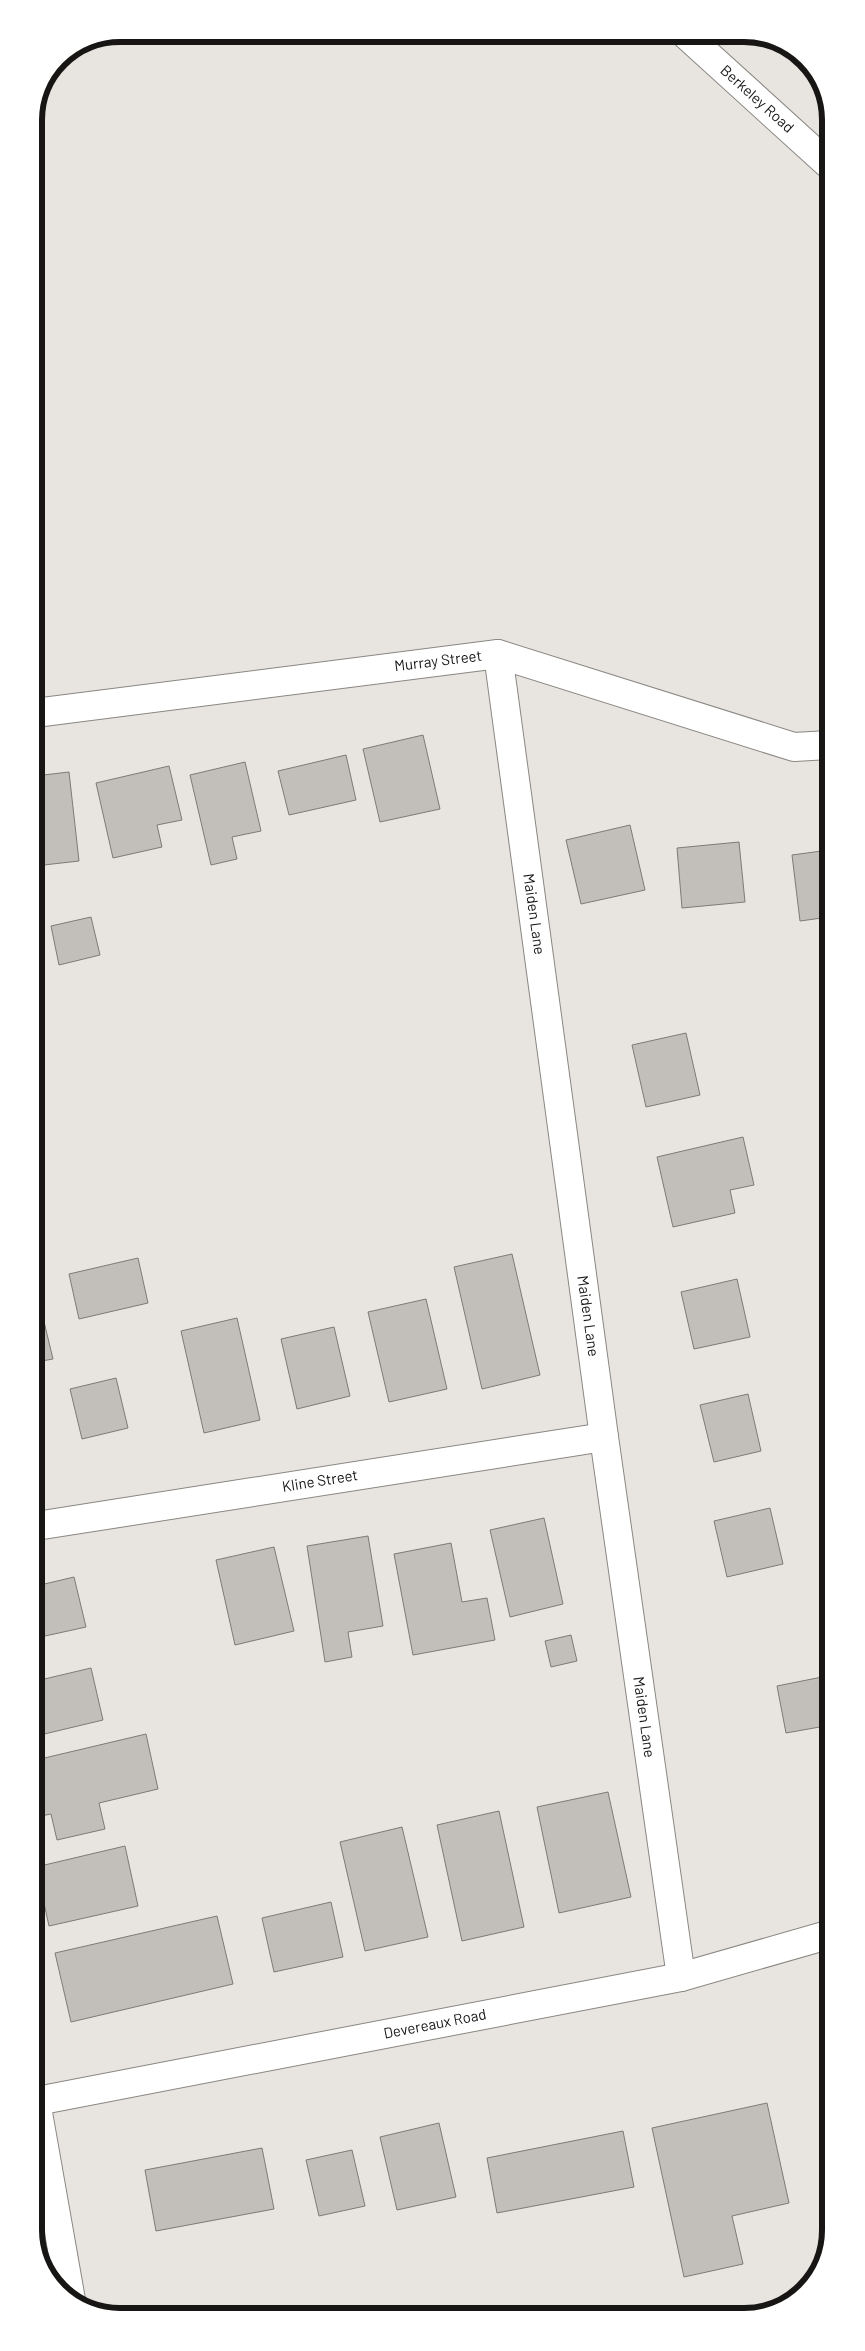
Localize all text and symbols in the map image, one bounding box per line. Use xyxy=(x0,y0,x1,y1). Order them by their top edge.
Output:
street label: Berkeley Road xyxy=(717,61,798,136)
street label: Murray Street xyxy=(393,646,483,674)
street label: Maiden Lane xyxy=(520,872,550,956)
street label: Maiden Lane xyxy=(574,1274,604,1358)
street label: Kline Street xyxy=(281,1465,359,1495)
street label: Maiden Lane xyxy=(630,1675,660,1759)
street label: Devereaux Road xyxy=(382,2004,488,2042)

